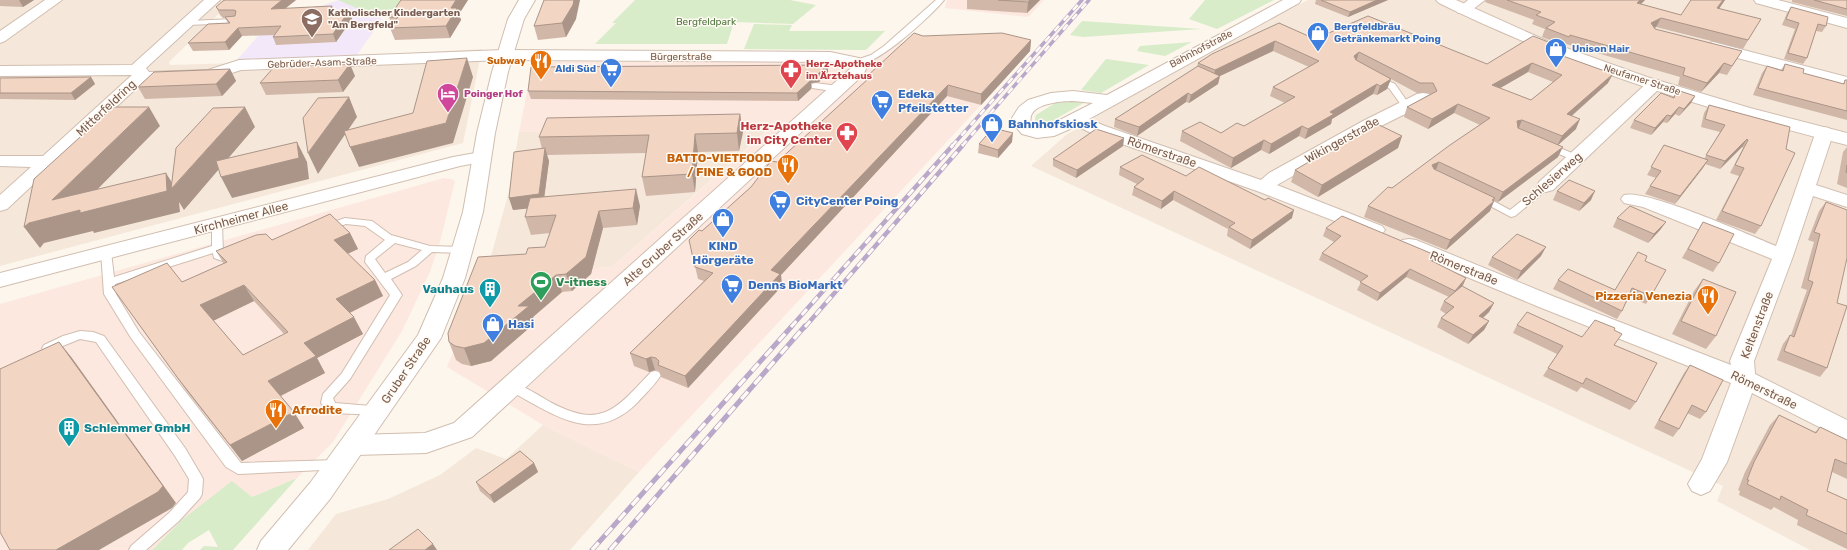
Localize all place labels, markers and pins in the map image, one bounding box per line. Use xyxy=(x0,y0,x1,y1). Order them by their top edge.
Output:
school or university icon: Katholischer Kindergarten "Am Bergfeld" xyxy=(299,6,325,39)
place label: Katholischer Kindergarten "Am Bergfeld" xyxy=(328,7,460,31)
shop icon: Bergfeldbräu Getränkemarkt Poing xyxy=(1305,20,1331,53)
place label: Bergfeldbräu Getränkemarkt Poing xyxy=(1334,21,1441,45)
shop icon: Unison Hair xyxy=(1543,36,1569,69)
place label: Unison Hair xyxy=(1572,43,1630,55)
restaurant icon: Subway xyxy=(528,48,554,81)
place label: Subway xyxy=(487,55,526,67)
supermarket icon: Aldi Süd xyxy=(598,56,624,89)
pharmacy icon: Herz-Apotheke im Ärztehaus xyxy=(778,57,804,90)
place label: Herz-Apotheke im Ärztehaus xyxy=(806,58,882,82)
place label: Aldi Süd xyxy=(555,63,596,75)
hotel icon: Poinger Hof xyxy=(435,81,461,114)
place label: Edeka Pfeilstetter xyxy=(898,87,969,115)
place label: Poinger Hof xyxy=(464,88,523,100)
supermarket icon: Edeka Pfeilstetter xyxy=(869,88,895,121)
shop icon: Bahnhofskiosk xyxy=(979,111,1005,144)
place label: Bahnhofskiosk xyxy=(1008,117,1098,131)
place label: Herz-Apotheke im City Center xyxy=(741,119,833,147)
pharmacy icon: Herz-Apotheke im City Center xyxy=(834,120,860,153)
place label: BATTO-VIETFOOD / FINE & GOOD xyxy=(667,151,772,179)
restaurant icon: BATTO-VIETFOOD / FINE & GOOD xyxy=(775,152,801,185)
supermarket icon: CityCenter Poing xyxy=(767,188,793,221)
place label: CityCenter Poing xyxy=(796,194,898,208)
shop icon: KIND Hörgeräte xyxy=(710,206,736,239)
place label: KIND Hörgeräte xyxy=(692,239,754,267)
sports icon: V-itness xyxy=(528,269,554,302)
supermarket icon: Denns BioMarkt xyxy=(719,272,745,305)
place label: V-itness xyxy=(556,275,607,289)
building icon: Vauhaus xyxy=(477,276,503,309)
place label: Denns BioMarkt xyxy=(748,278,843,292)
place label: Vauhaus xyxy=(422,282,474,296)
restaurant icon: Pizzeria Venezia xyxy=(1695,283,1721,316)
place label: Pizzeria Venezia xyxy=(1595,289,1692,303)
shop icon: Hasi xyxy=(480,311,506,344)
place label: Hasi xyxy=(508,317,534,331)
restaurant icon: Afrodite xyxy=(263,397,289,430)
place label: Afrodite xyxy=(292,403,342,417)
building icon: Schlemmer GmbH xyxy=(56,415,82,448)
place label: Schlemmer GmbH xyxy=(84,421,190,435)

